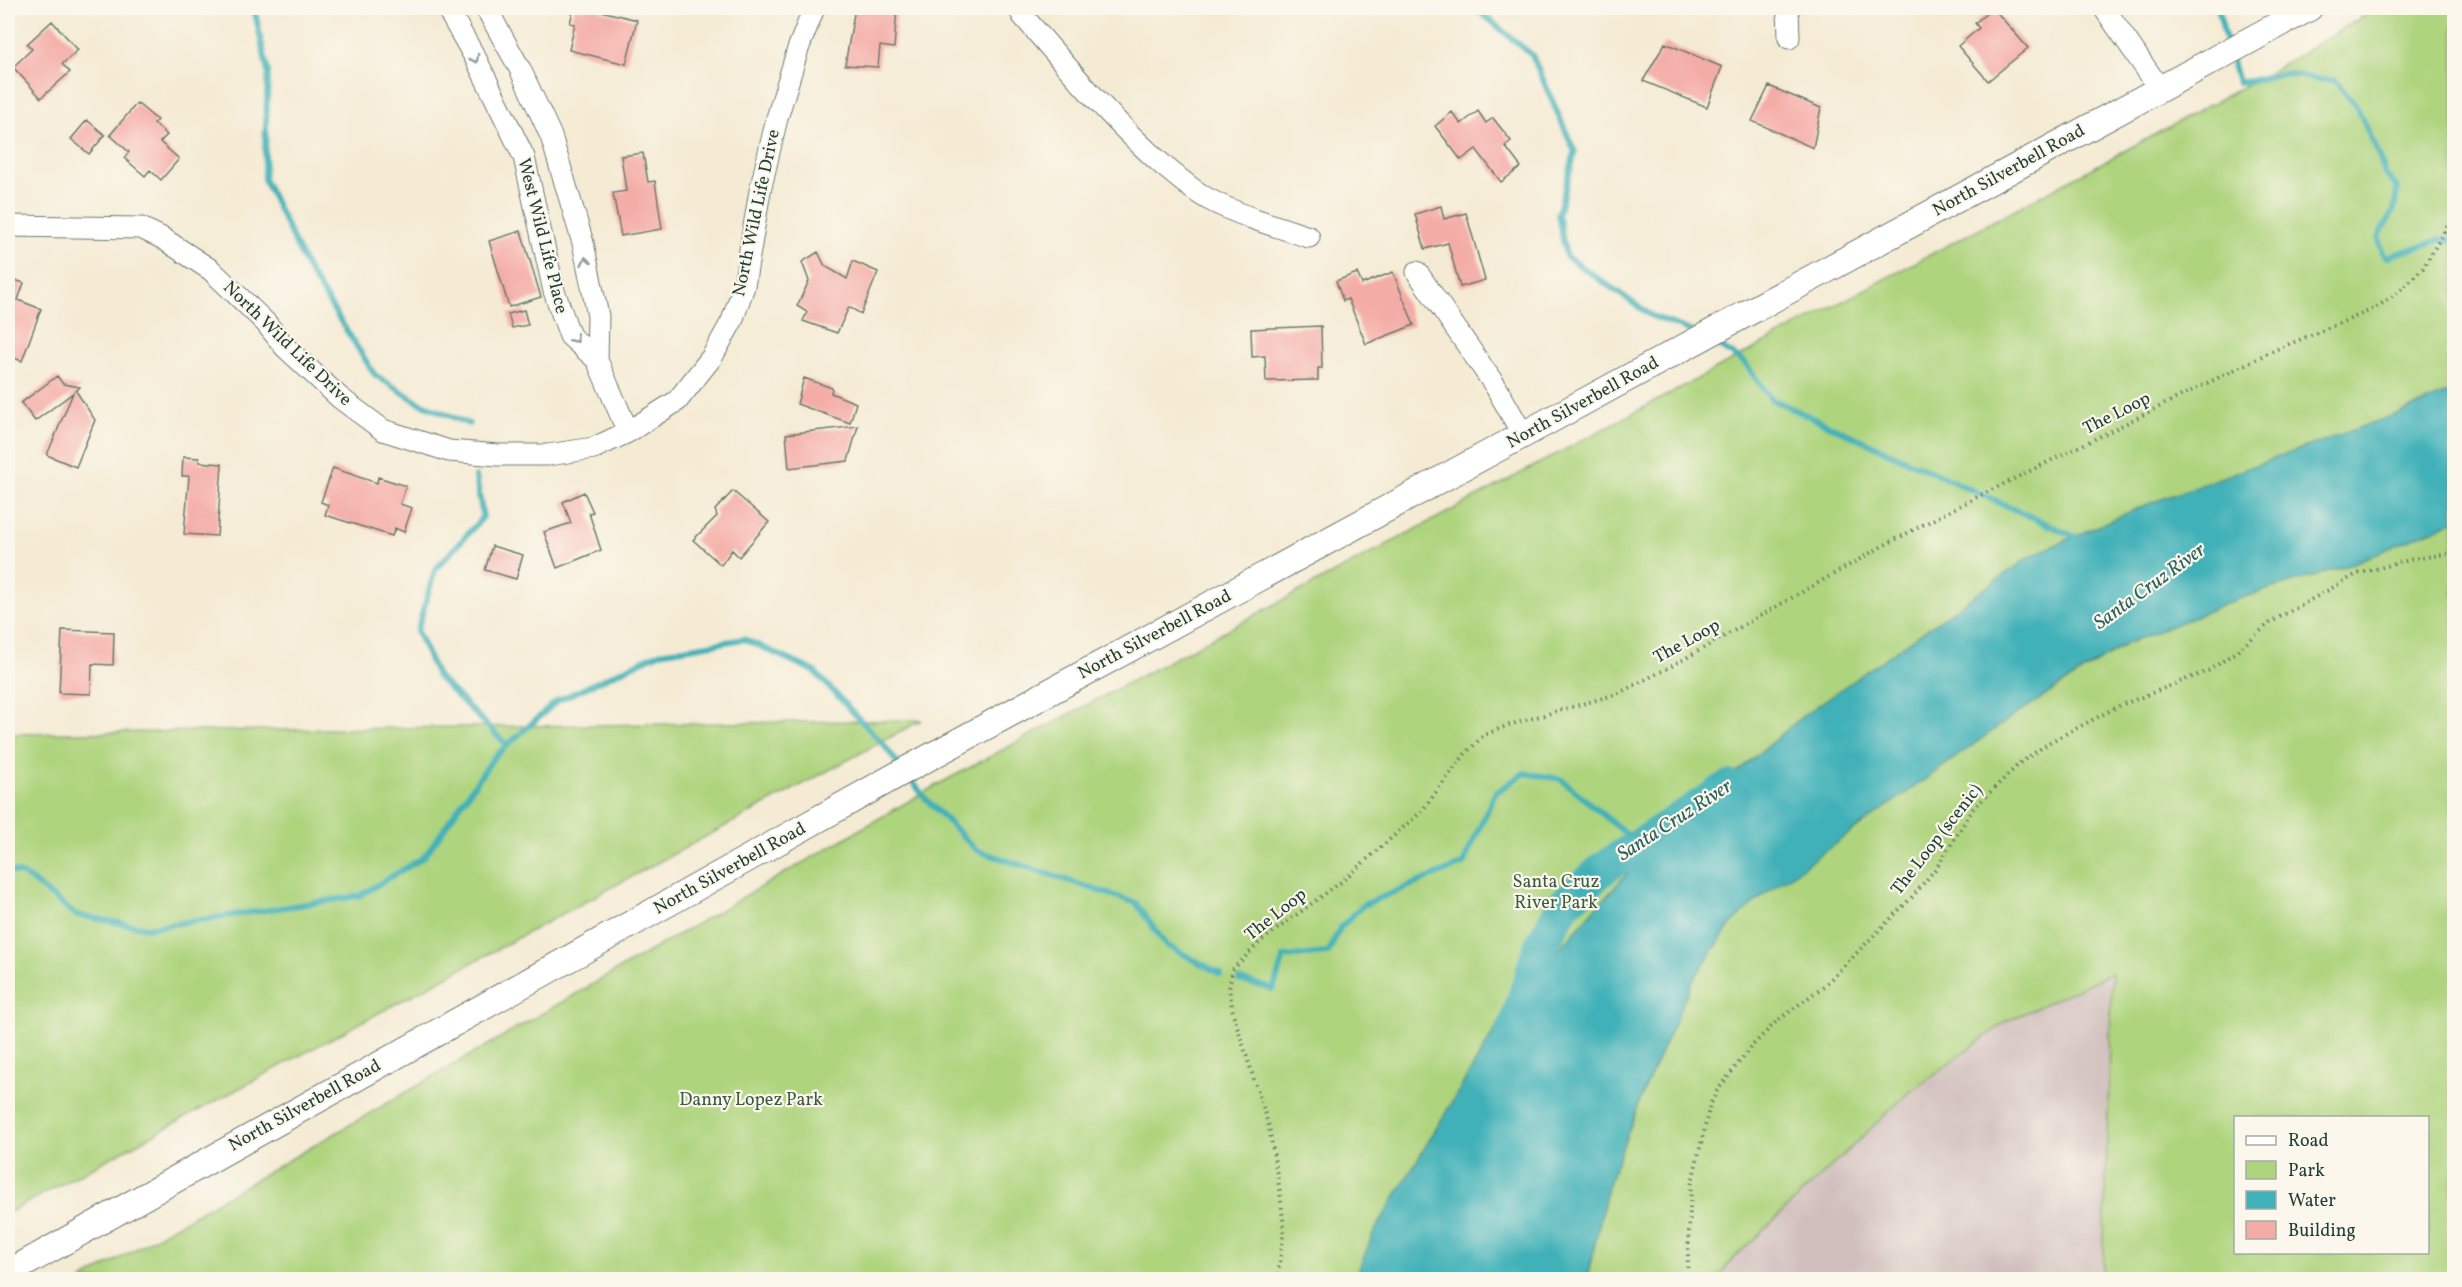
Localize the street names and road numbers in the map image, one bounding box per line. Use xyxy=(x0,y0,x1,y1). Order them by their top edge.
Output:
street label: North Silverbell Road xyxy=(1928,119,2090,223)
street label: North Wild Life Drive xyxy=(727,127,787,299)
street label: West Wild Life Place xyxy=(511,156,573,316)
street label: North Wild Life Drive xyxy=(217,276,357,412)
street label: North Silverbell Road xyxy=(1502,351,1664,455)
street label: The Loop xyxy=(2079,386,2155,442)
street label: North Silverbell Road xyxy=(1074,584,1236,686)
street label: The Loop xyxy=(1649,613,1725,671)
street label: The Loop (scenic) xyxy=(1886,779,1988,901)
street label: North Silverbell Road xyxy=(649,817,811,921)
street label: The Loop xyxy=(1240,883,1312,947)
street label: North Silverbell Road xyxy=(224,1054,386,1158)

